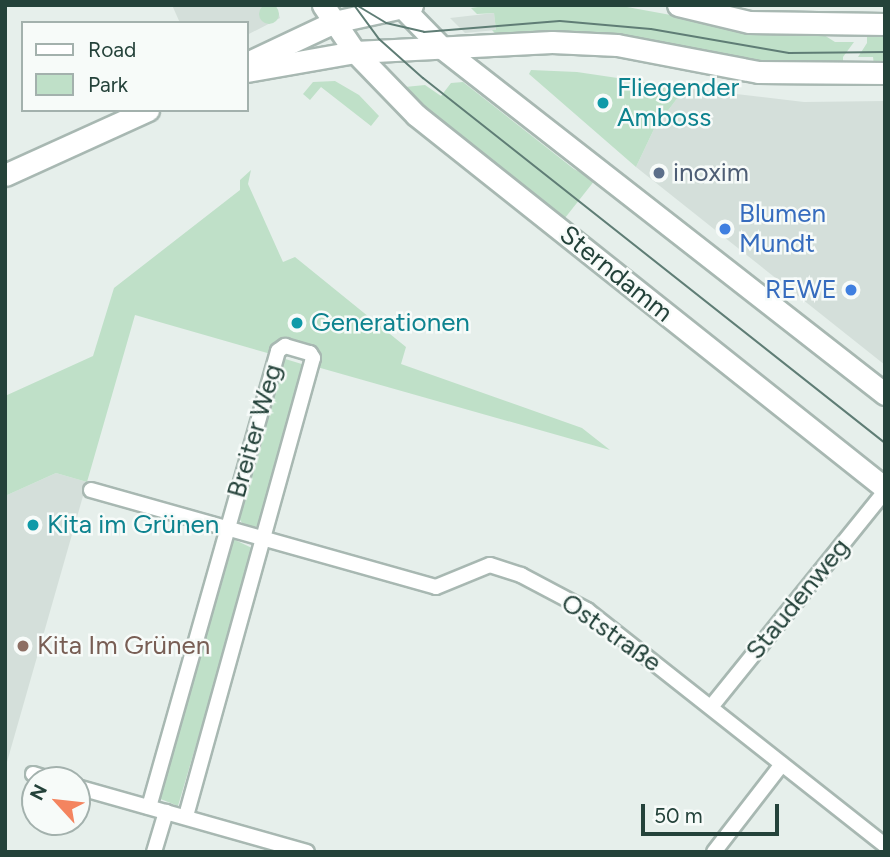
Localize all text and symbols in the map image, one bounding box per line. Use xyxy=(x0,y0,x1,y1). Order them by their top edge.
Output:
legend xyxy=(21,21,248,112)
text: Road xyxy=(88,37,136,62)
text: Park xyxy=(88,72,128,97)
place label: Fliegender Amboss xyxy=(617,72,739,134)
marker: Fliegender Amboss xyxy=(595,95,611,111)
place label: inoxim xyxy=(673,157,749,189)
marker: inoxim xyxy=(651,165,667,181)
place label: Blumen Mundt xyxy=(739,198,826,260)
street label: Sterndamm xyxy=(553,219,679,329)
marker: Blumen Mundt xyxy=(717,221,733,237)
place label: REWE xyxy=(765,274,837,306)
marker: REWE xyxy=(843,282,859,298)
place label: Generationen xyxy=(311,307,470,339)
marker: Generationen xyxy=(289,315,305,331)
street label: Breiter Weg xyxy=(221,361,289,501)
place label: Kita im Grünen xyxy=(47,509,219,541)
marker: Kita im Grünen xyxy=(25,517,41,533)
street label: Staudenweg xyxy=(740,532,856,666)
street label: Oststraße xyxy=(555,587,667,679)
place label: Kita Im Grünen xyxy=(37,630,210,662)
marker: Kita Im Grünen xyxy=(15,638,31,654)
north arrow xyxy=(21,766,91,836)
text: N xyxy=(25,780,52,804)
scale bar xyxy=(645,790,783,834)
text: 50 m xyxy=(654,803,703,828)

